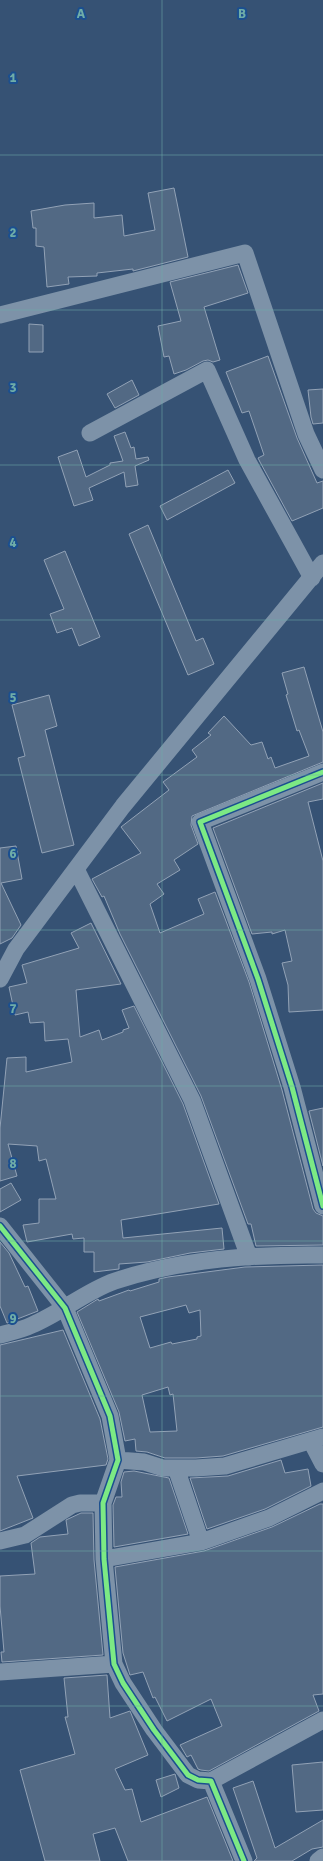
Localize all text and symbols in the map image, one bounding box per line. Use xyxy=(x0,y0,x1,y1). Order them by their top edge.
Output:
text: A xyxy=(77,6,86,22)
text: B xyxy=(238,6,246,22)
text: 1 xyxy=(9,70,17,86)
text: 2 xyxy=(9,225,17,241)
text: 3 xyxy=(9,380,17,396)
text: 4 xyxy=(9,535,17,551)
text: 5 xyxy=(9,690,17,706)
text: 6 xyxy=(9,846,17,862)
text: 7 xyxy=(9,1001,17,1017)
text: 8 xyxy=(9,1156,17,1172)
text: 9 xyxy=(9,1311,17,1327)

